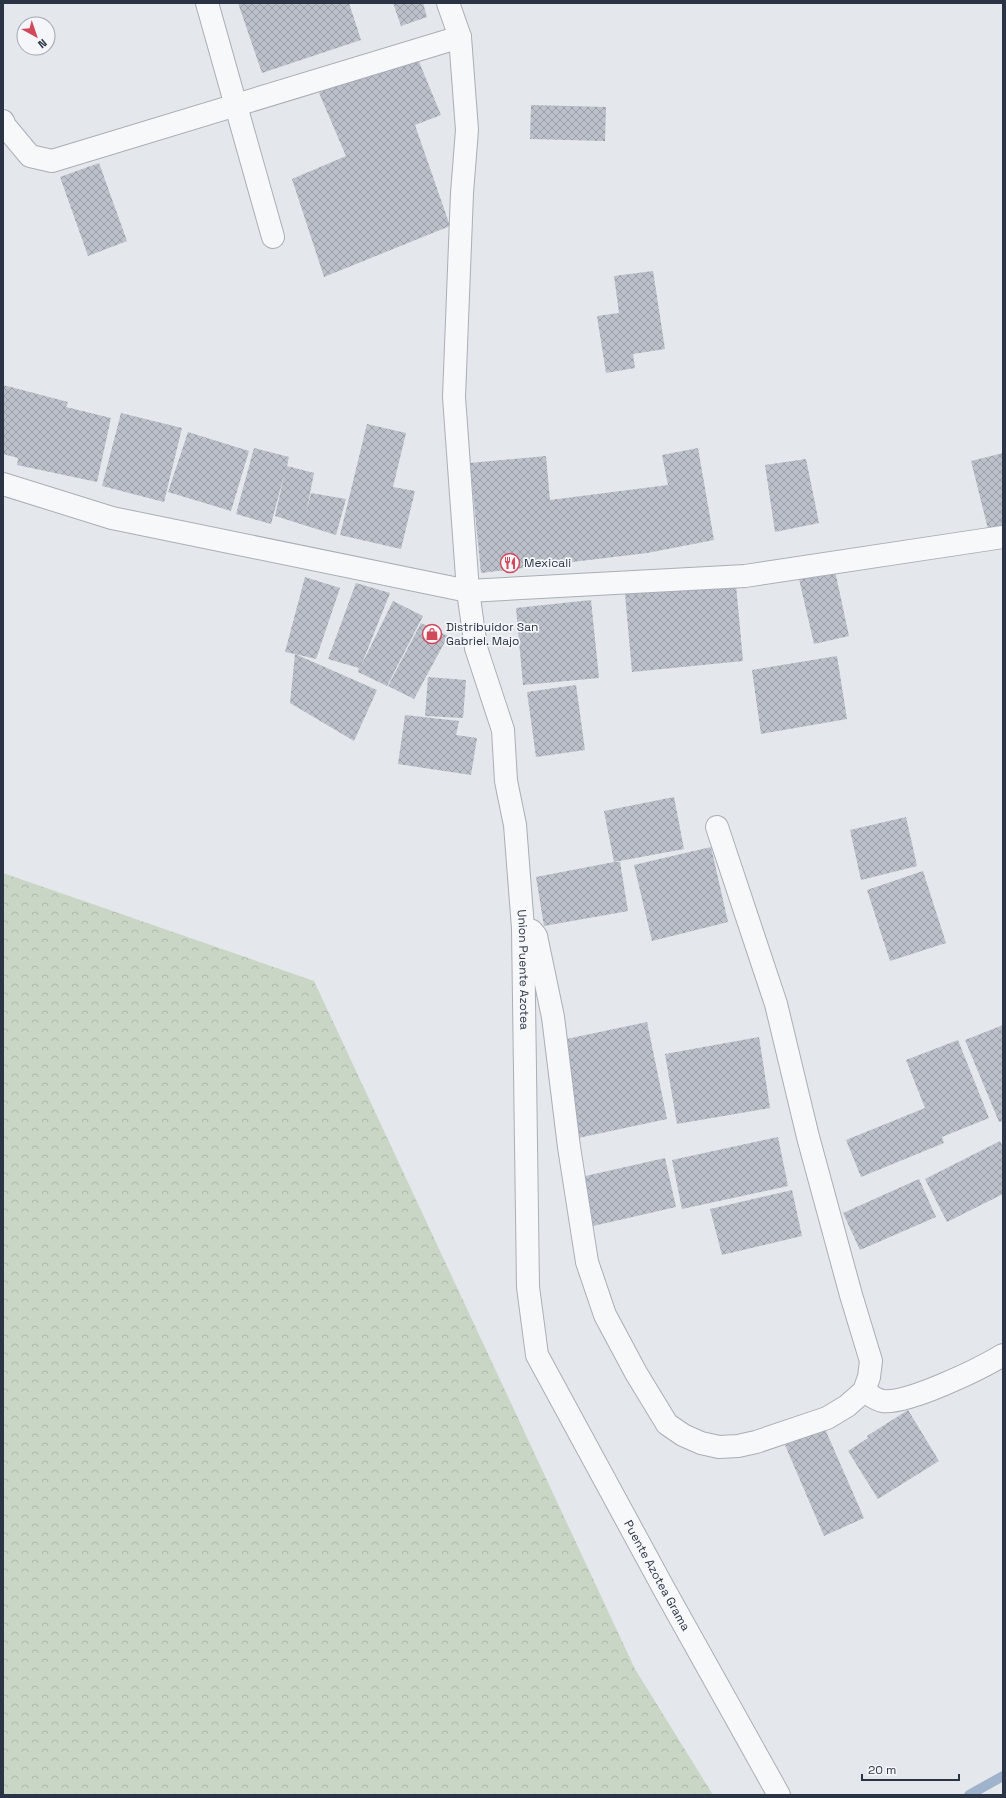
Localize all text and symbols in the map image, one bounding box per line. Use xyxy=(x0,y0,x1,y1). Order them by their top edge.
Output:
north arrow xyxy=(16,16,56,56)
text: N xyxy=(35,36,50,51)
restaurant icon: Mexicali xyxy=(499,552,521,574)
place label: Mexicali xyxy=(524,555,571,571)
place label: Distribuidor San Gabriel. Majo xyxy=(446,619,538,649)
shop icon: Distribuidor San Gabriel. Majo xyxy=(421,623,443,645)
street label: Union Puente Azotea xyxy=(514,909,532,1030)
street label: Puente Azotea Grama xyxy=(620,1517,694,1634)
scale bar xyxy=(862,1756,959,1782)
text: 20 m xyxy=(868,1762,896,1778)

